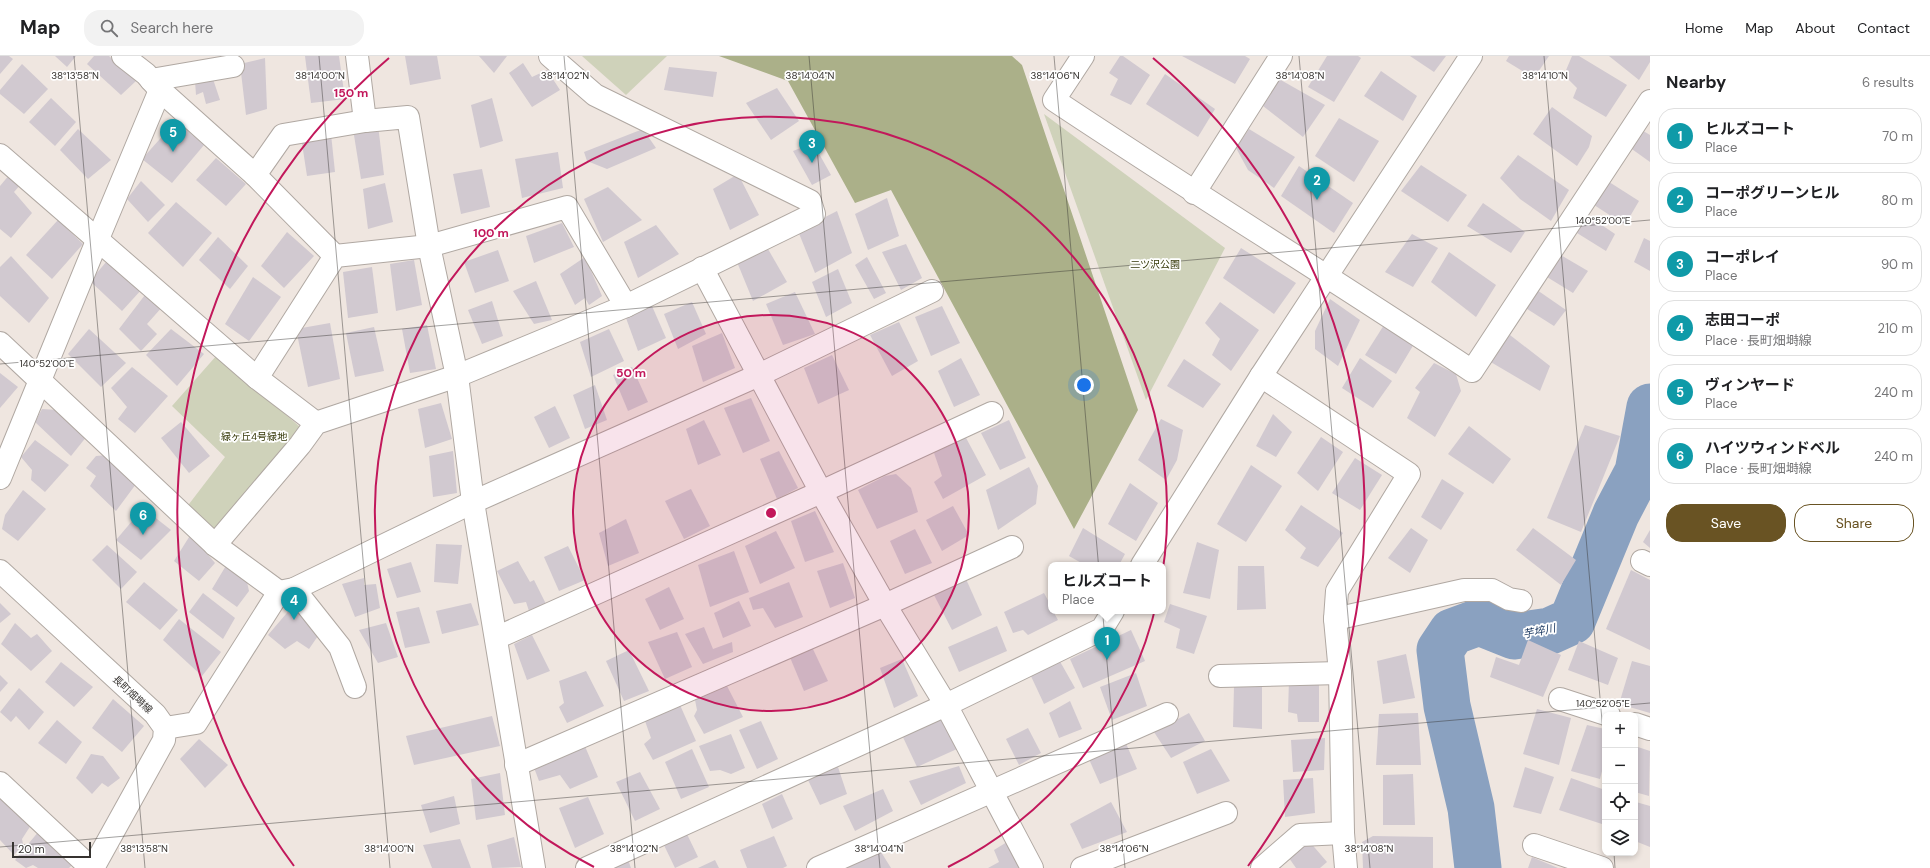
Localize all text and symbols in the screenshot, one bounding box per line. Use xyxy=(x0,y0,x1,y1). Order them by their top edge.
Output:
search box xyxy=(84,10,364,46)
text: Map xyxy=(20,15,60,40)
icon: search xyxy=(98,17,120,39)
text: Search here xyxy=(130,18,213,38)
text: Home xyxy=(1685,19,1723,37)
text: Map xyxy=(1745,19,1773,37)
text: About xyxy=(1795,19,1835,37)
text: Contact xyxy=(1857,19,1910,37)
text: 38°13'58"N xyxy=(51,69,99,82)
text: 38°14'00"N xyxy=(295,69,345,82)
text: 38°14'02"N xyxy=(541,69,589,82)
text: 38°14'04"N xyxy=(786,69,835,82)
text: 38°14'06"N xyxy=(1030,69,1080,82)
text: 38°14'08"N xyxy=(1276,69,1325,82)
text: 38°14'10"N xyxy=(1522,69,1568,82)
text: Nearby xyxy=(1666,71,1726,93)
text: 6 results xyxy=(1862,74,1914,91)
text: 150 m xyxy=(334,85,368,101)
pin: 5 xyxy=(160,119,186,152)
text: ヒルズコート xyxy=(1705,119,1795,139)
text: 1 xyxy=(1678,128,1682,145)
text: 70 m xyxy=(1882,128,1913,145)
pin: 3 xyxy=(799,130,825,163)
text: Place xyxy=(1705,139,1737,156)
pin: 2 xyxy=(1304,167,1330,200)
text: コーポグリーンヒル xyxy=(1705,183,1839,203)
text: 2 xyxy=(1676,192,1684,209)
text: 80 m xyxy=(1881,192,1913,209)
text: Place xyxy=(1705,203,1737,220)
text: 140°52'00"E xyxy=(1576,214,1631,227)
text: 100 m xyxy=(473,225,509,241)
text: コーポレイ xyxy=(1705,247,1780,267)
text: 3 xyxy=(1676,256,1684,273)
text: 90 m xyxy=(1881,256,1913,273)
park label: 二ツ沢公園 xyxy=(1130,258,1180,271)
text: Place xyxy=(1705,267,1737,284)
text: 志田コーポ xyxy=(1705,310,1780,330)
text: 4 xyxy=(1676,320,1684,337)
text: 210 m xyxy=(1878,320,1913,337)
text: Place · 長町畑塒線 xyxy=(1705,332,1812,349)
text: 140°52'00"E xyxy=(20,357,75,370)
text: 50 m xyxy=(616,365,646,381)
your location xyxy=(1074,375,1094,395)
text: ヴィンヤード xyxy=(1705,375,1795,395)
text: 5 xyxy=(1676,384,1684,401)
text: 240 m xyxy=(1874,384,1913,401)
text: Place xyxy=(1705,395,1737,412)
park label: 緑ヶ丘4号緑地 xyxy=(221,430,288,443)
text: ハイツウィンドベル xyxy=(1705,438,1840,458)
text: 6 xyxy=(1676,448,1684,465)
text: 240 m xyxy=(1874,448,1913,465)
text: Place · 長町畑塒線 xyxy=(1705,460,1812,477)
pin: 6 xyxy=(130,502,156,535)
button: Save xyxy=(1666,504,1786,542)
button: Share xyxy=(1794,504,1914,542)
centre of rings xyxy=(764,506,778,520)
popup xyxy=(1048,562,1166,614)
text: ヒルズコート xyxy=(1062,571,1152,591)
pin: 4 xyxy=(281,587,307,620)
text: Place xyxy=(1062,591,1094,608)
water label: 芋埣川 xyxy=(1521,621,1558,641)
pin: 1 xyxy=(1094,627,1120,660)
street label: 長町畑塒線 xyxy=(110,673,155,716)
text: 140°52'05"E xyxy=(1576,697,1630,710)
map controls xyxy=(1602,712,1638,856)
button: + xyxy=(1602,712,1638,748)
button: − xyxy=(1602,748,1638,784)
button: locate xyxy=(1602,784,1638,820)
button: layers xyxy=(1602,820,1638,856)
scale bar xyxy=(12,840,91,859)
text: 20 m xyxy=(18,842,44,856)
text: 38°13'58"N xyxy=(120,842,168,855)
text: 38°14'00"N xyxy=(364,842,414,855)
text: 38°14'02"N xyxy=(610,842,658,855)
text: 38°14'04"N xyxy=(855,842,904,855)
text: 38°14'06"N xyxy=(1099,842,1149,855)
text: 38°14'08"N xyxy=(1345,842,1394,855)

